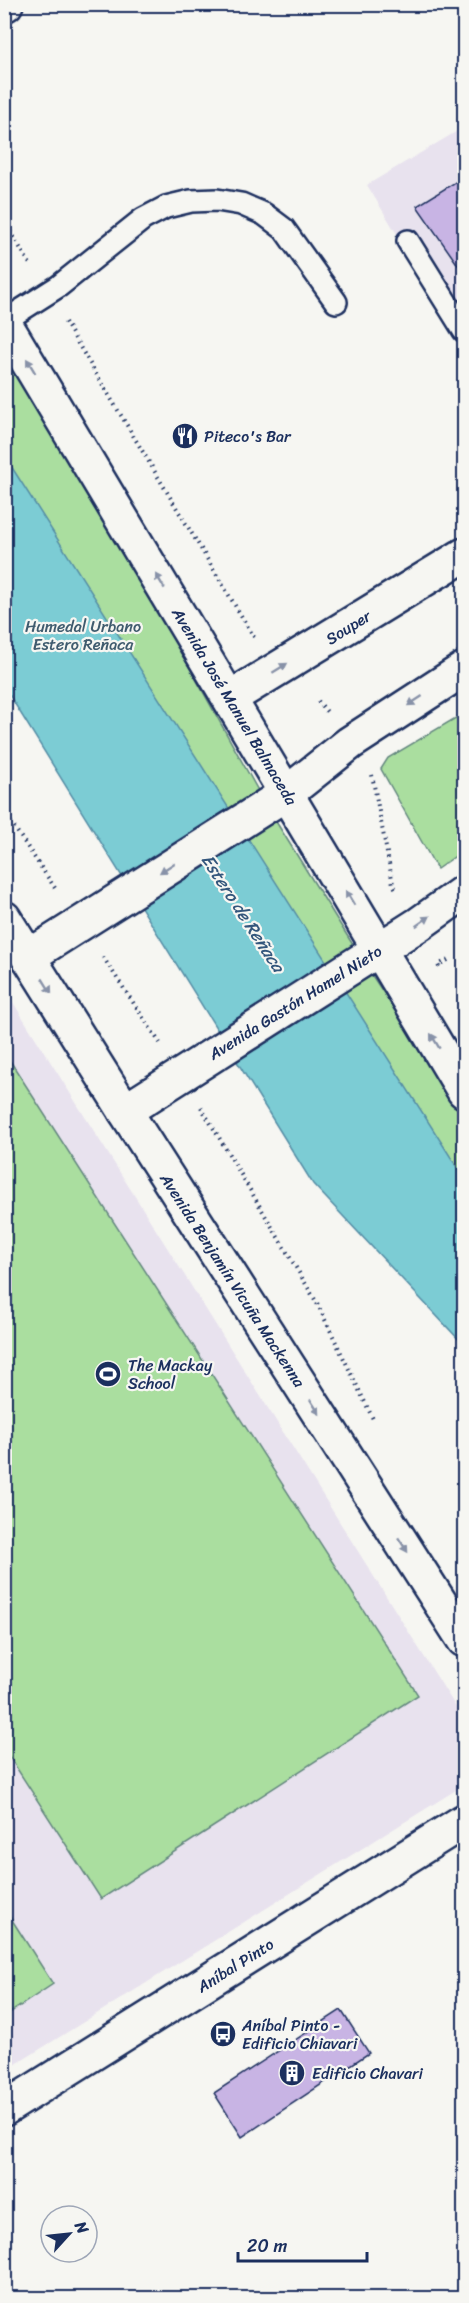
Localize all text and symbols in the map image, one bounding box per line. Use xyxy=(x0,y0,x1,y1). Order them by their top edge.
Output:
one-way arrow xyxy=(26,358,37,374)
restaurant icon: Piteco's Bar xyxy=(170,421,200,451)
place label: Piteco's Bar xyxy=(204,422,292,451)
one-way arrow xyxy=(154,573,165,589)
street label: Avenida José Manuel Balmaceda xyxy=(163,601,306,812)
street label: Souper xyxy=(320,601,378,653)
park label: Humedal Urbano Estero Reñaca xyxy=(25,612,141,659)
one-way arrow xyxy=(272,663,288,674)
one-way arrow xyxy=(407,695,423,706)
water label: Estero de Reñaca xyxy=(192,847,295,981)
one-way arrow xyxy=(159,863,176,874)
one-way arrow xyxy=(345,890,356,906)
one-way arrow xyxy=(415,916,431,927)
street label: Avenida Gastón Hamel Nieto xyxy=(202,937,388,1068)
one-way arrow xyxy=(41,977,52,994)
one-way arrow xyxy=(429,1033,440,1049)
street label: Avenida Benjamín Vicuña Mackenna xyxy=(152,1166,314,1394)
place label: The Mackay School xyxy=(128,1351,213,1398)
sports icon: The Mackay School xyxy=(93,1359,123,1389)
one-way arrow xyxy=(309,1399,320,1415)
one-way arrow xyxy=(398,1537,409,1553)
street label: Aníbal Pinto xyxy=(190,1930,280,2001)
place label: Aníbal Pinto - Edificio Chiavari xyxy=(241,2011,358,2058)
bus stop icon: Aníbal Pinto - Edificio Chiavari xyxy=(208,2019,238,2049)
building icon: Edificio Chavari xyxy=(277,2058,307,2088)
place label: Edificio Chavari xyxy=(312,2059,423,2088)
north arrow xyxy=(39,2204,99,2264)
text: N xyxy=(66,2215,98,2240)
scale bar xyxy=(238,2225,367,2263)
text: 20 m xyxy=(247,2230,287,2262)

